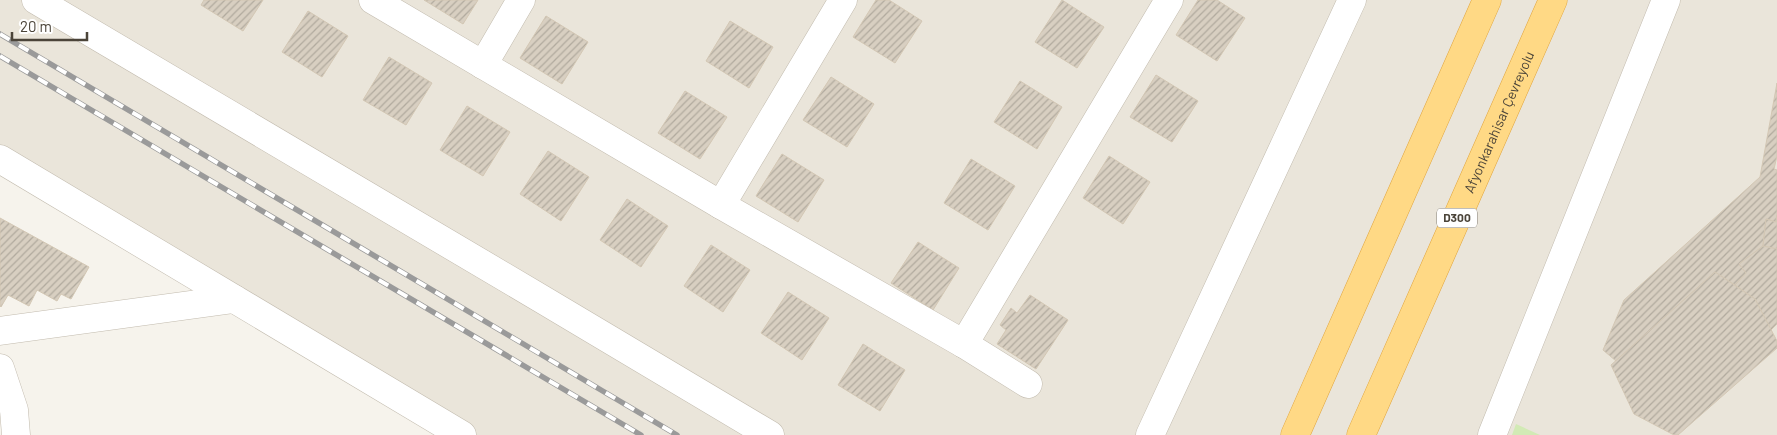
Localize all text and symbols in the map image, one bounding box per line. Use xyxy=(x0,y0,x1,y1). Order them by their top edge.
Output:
scale bar xyxy=(12,10,88,42)
text: 20 m xyxy=(20,17,52,35)
street label: Afyonkarahisar Çevreyolu xyxy=(1460,48,1537,195)
road number: D300 xyxy=(1437,208,1477,228)

